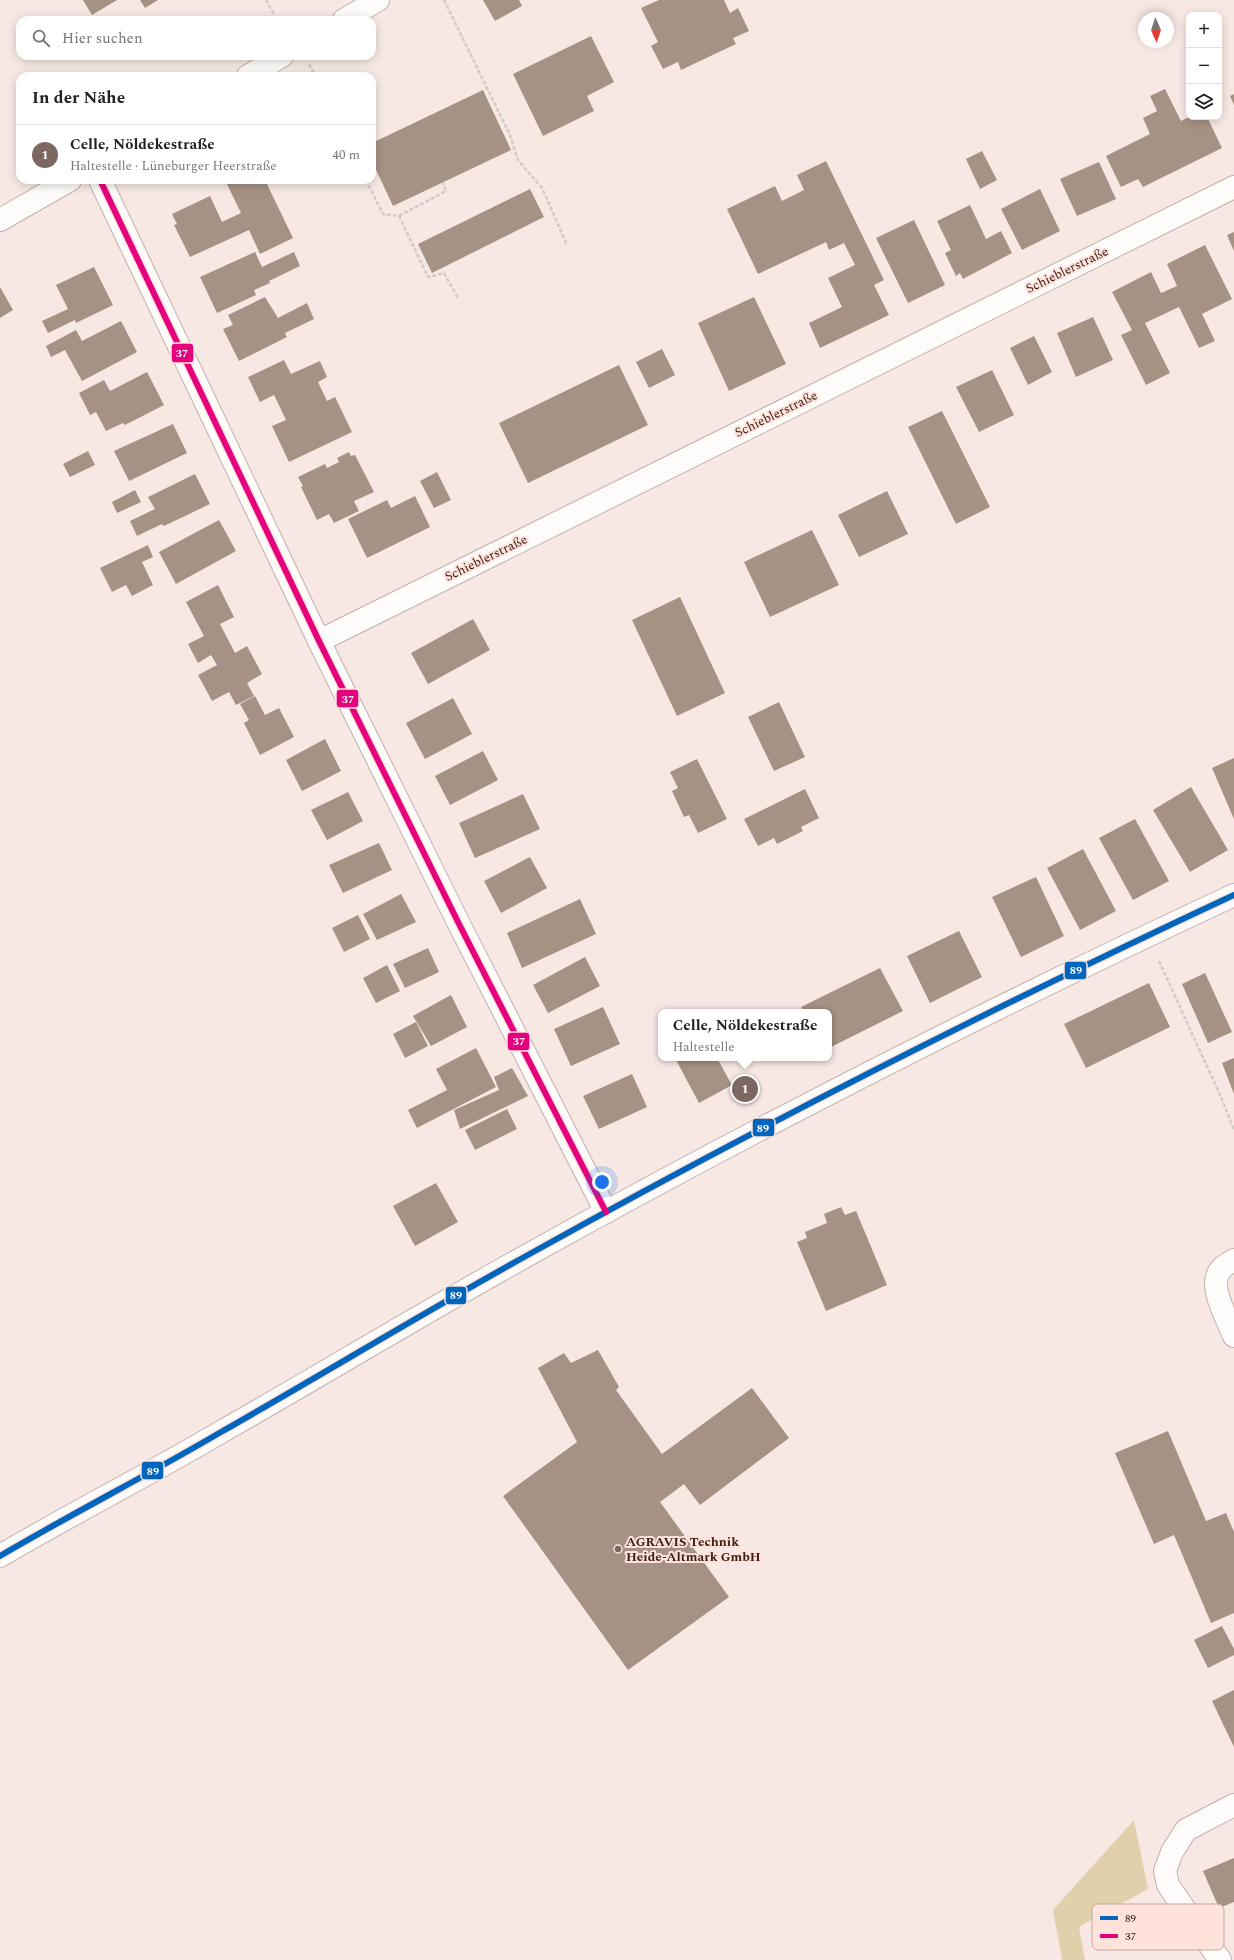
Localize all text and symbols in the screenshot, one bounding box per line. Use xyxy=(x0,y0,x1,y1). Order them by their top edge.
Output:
north arrow xyxy=(1138,12,1174,48)
map controls xyxy=(1186,12,1222,120)
button: + xyxy=(1186,12,1222,48)
search box xyxy=(16,16,376,60)
icon: search xyxy=(30,27,52,49)
text: Hier suchen xyxy=(62,27,143,50)
button: − xyxy=(1186,48,1222,84)
button: layers xyxy=(1186,84,1222,120)
text: In der Nähe xyxy=(32,85,125,111)
text: Celle, Nöldekestraße xyxy=(70,133,215,156)
text: 1 xyxy=(41,145,49,165)
text: 40 m xyxy=(333,145,360,165)
text: Haltestelle · Lüneburger Heerstraße xyxy=(70,156,277,176)
street label: Schieblerstraße xyxy=(1022,241,1112,299)
line badge: 37 xyxy=(171,343,194,363)
text: 37 xyxy=(176,345,188,362)
street label: Schieblerstraße xyxy=(731,385,821,443)
street label: Schieblerstraße xyxy=(441,529,531,587)
line badge: 37 xyxy=(336,689,359,708)
text: 37 xyxy=(342,691,354,708)
line badge: 89 xyxy=(1064,961,1087,980)
text: 89 xyxy=(1070,962,1082,979)
popup xyxy=(658,1009,832,1061)
text: Celle, Nöldekestraße xyxy=(673,1014,817,1037)
line badge: 37 xyxy=(507,1032,530,1051)
text: 37 xyxy=(513,1033,525,1050)
text: Haltestelle xyxy=(673,1037,735,1057)
pin: 1 xyxy=(732,1074,758,1104)
line badge: 89 xyxy=(752,1118,775,1137)
text: 89 xyxy=(757,1120,769,1137)
your location xyxy=(592,1172,612,1192)
line badge: 89 xyxy=(445,1286,467,1305)
text: 89 xyxy=(450,1287,462,1304)
line badge: 89 xyxy=(141,1461,164,1480)
text: 89 xyxy=(147,1463,159,1480)
place label: AGRAVIS Technik Heide-Altmark GmbH xyxy=(626,1532,761,1567)
marker: AGRAVIS Technik Heide-Altmark GmbH xyxy=(613,1544,623,1554)
legend xyxy=(1092,1904,1224,1950)
text: 89 xyxy=(1125,1910,1137,1927)
text: 37 xyxy=(1125,1928,1137,1945)

